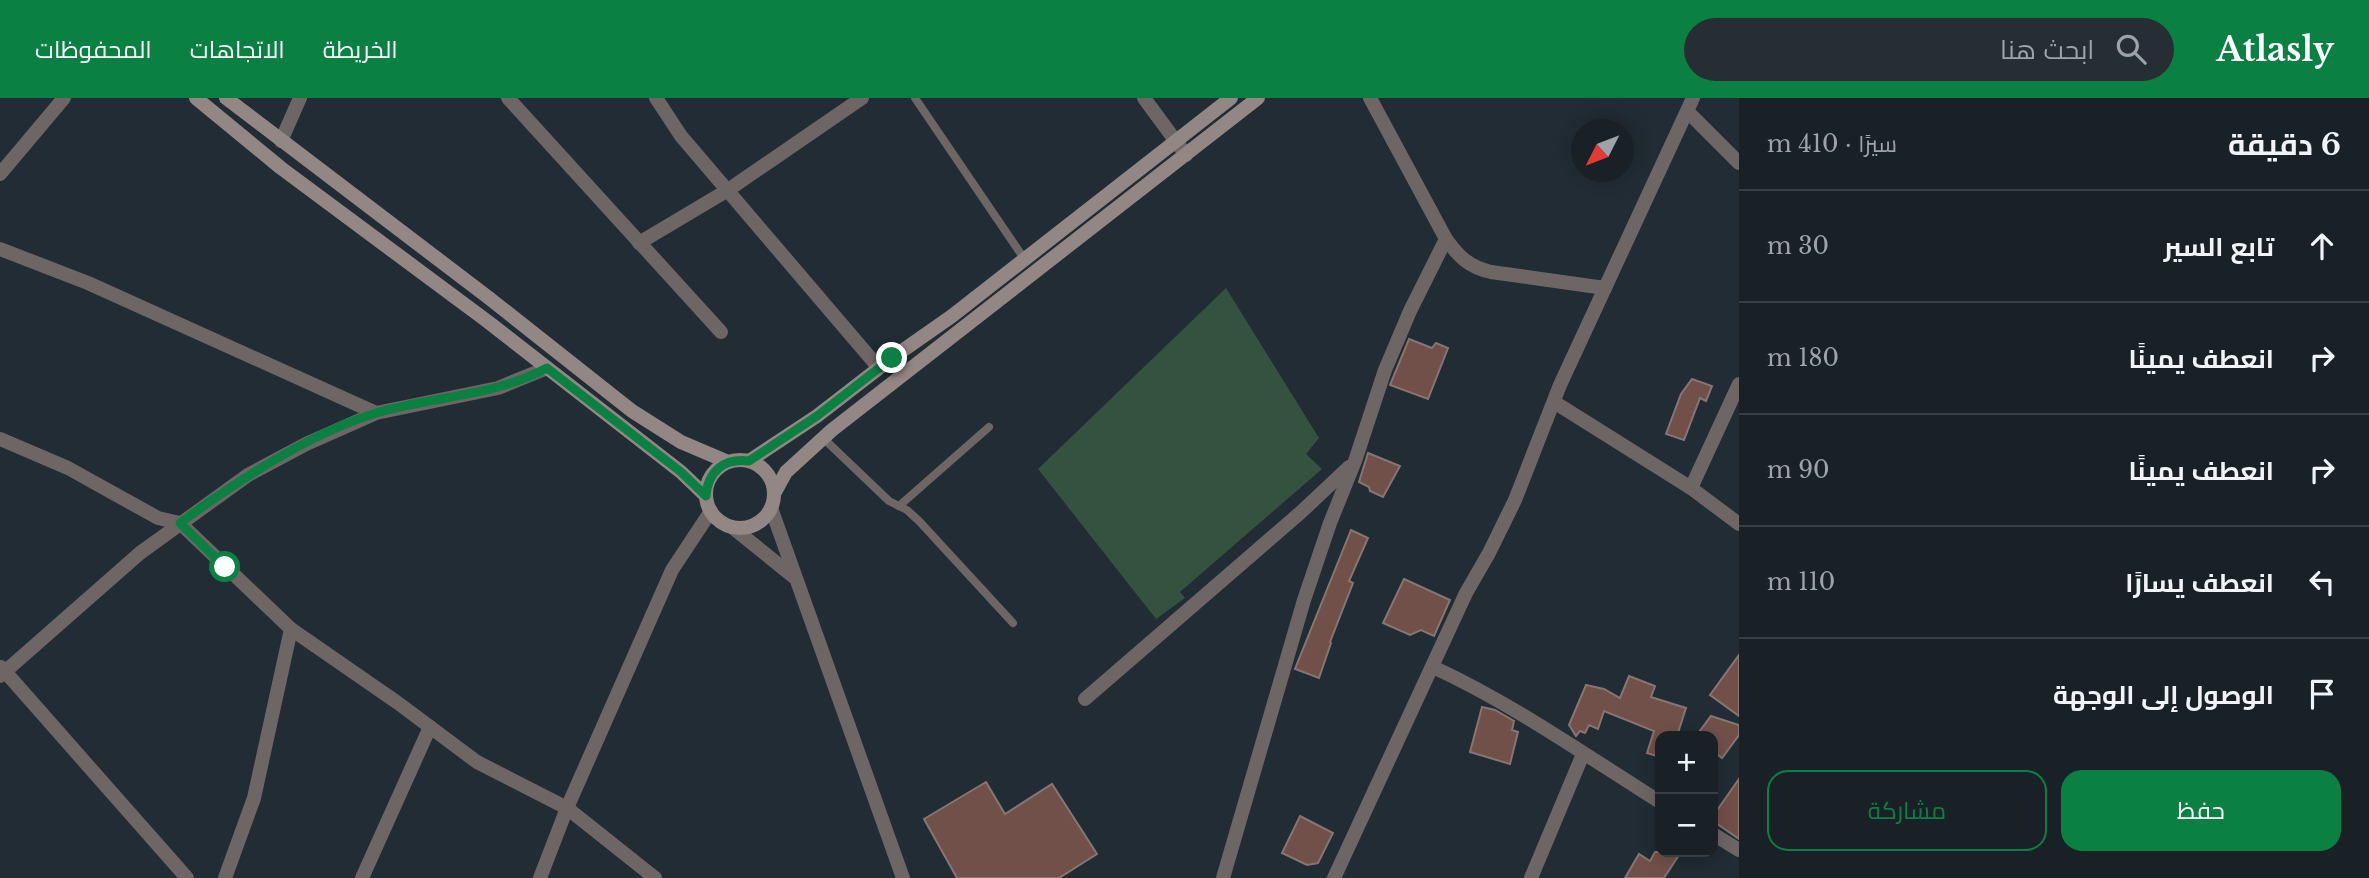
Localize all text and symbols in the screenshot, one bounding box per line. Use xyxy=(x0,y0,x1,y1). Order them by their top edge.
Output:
search box xyxy=(1684,18,2174,81)
text: Atlasly xyxy=(2216,29,2334,70)
icon: search xyxy=(2112,30,2150,68)
text: ابحث هنا xyxy=(2000,34,2094,66)
text: المحفوظات xyxy=(35,35,152,64)
text: الاتجاهات xyxy=(190,35,285,64)
text: الخريطة xyxy=(323,35,398,64)
north arrow xyxy=(1571,119,1634,182)
text: 6 دقيقة xyxy=(2228,126,2341,163)
text: سيرًا · 410 m xyxy=(1767,130,1897,158)
icon: ahead xyxy=(2303,227,2341,265)
text: تابع السير xyxy=(2164,231,2274,263)
text: 30 m xyxy=(1767,232,1829,260)
icon: right xyxy=(2303,339,2341,377)
route end xyxy=(876,342,907,373)
text: انعطف يمينًا xyxy=(2128,343,2274,375)
text: 180 m xyxy=(1767,344,1839,372)
icon: right xyxy=(2303,451,2341,489)
text: انعطف يمينًا xyxy=(2128,455,2274,487)
text: 90 m xyxy=(1767,456,1830,484)
route start xyxy=(209,551,240,582)
icon: left xyxy=(2303,563,2341,601)
text: انعطف يسارًا xyxy=(2125,567,2274,599)
text: 110 m xyxy=(1767,568,1835,596)
icon: arrive xyxy=(2303,675,2341,713)
text: الوصول إلى الوجهة xyxy=(2053,679,2274,711)
map controls xyxy=(1655,731,1718,857)
button: + xyxy=(1655,731,1718,794)
button: مشاركة xyxy=(1767,770,2047,851)
button: حفظ xyxy=(2061,770,2341,851)
button: − xyxy=(1655,794,1718,857)

